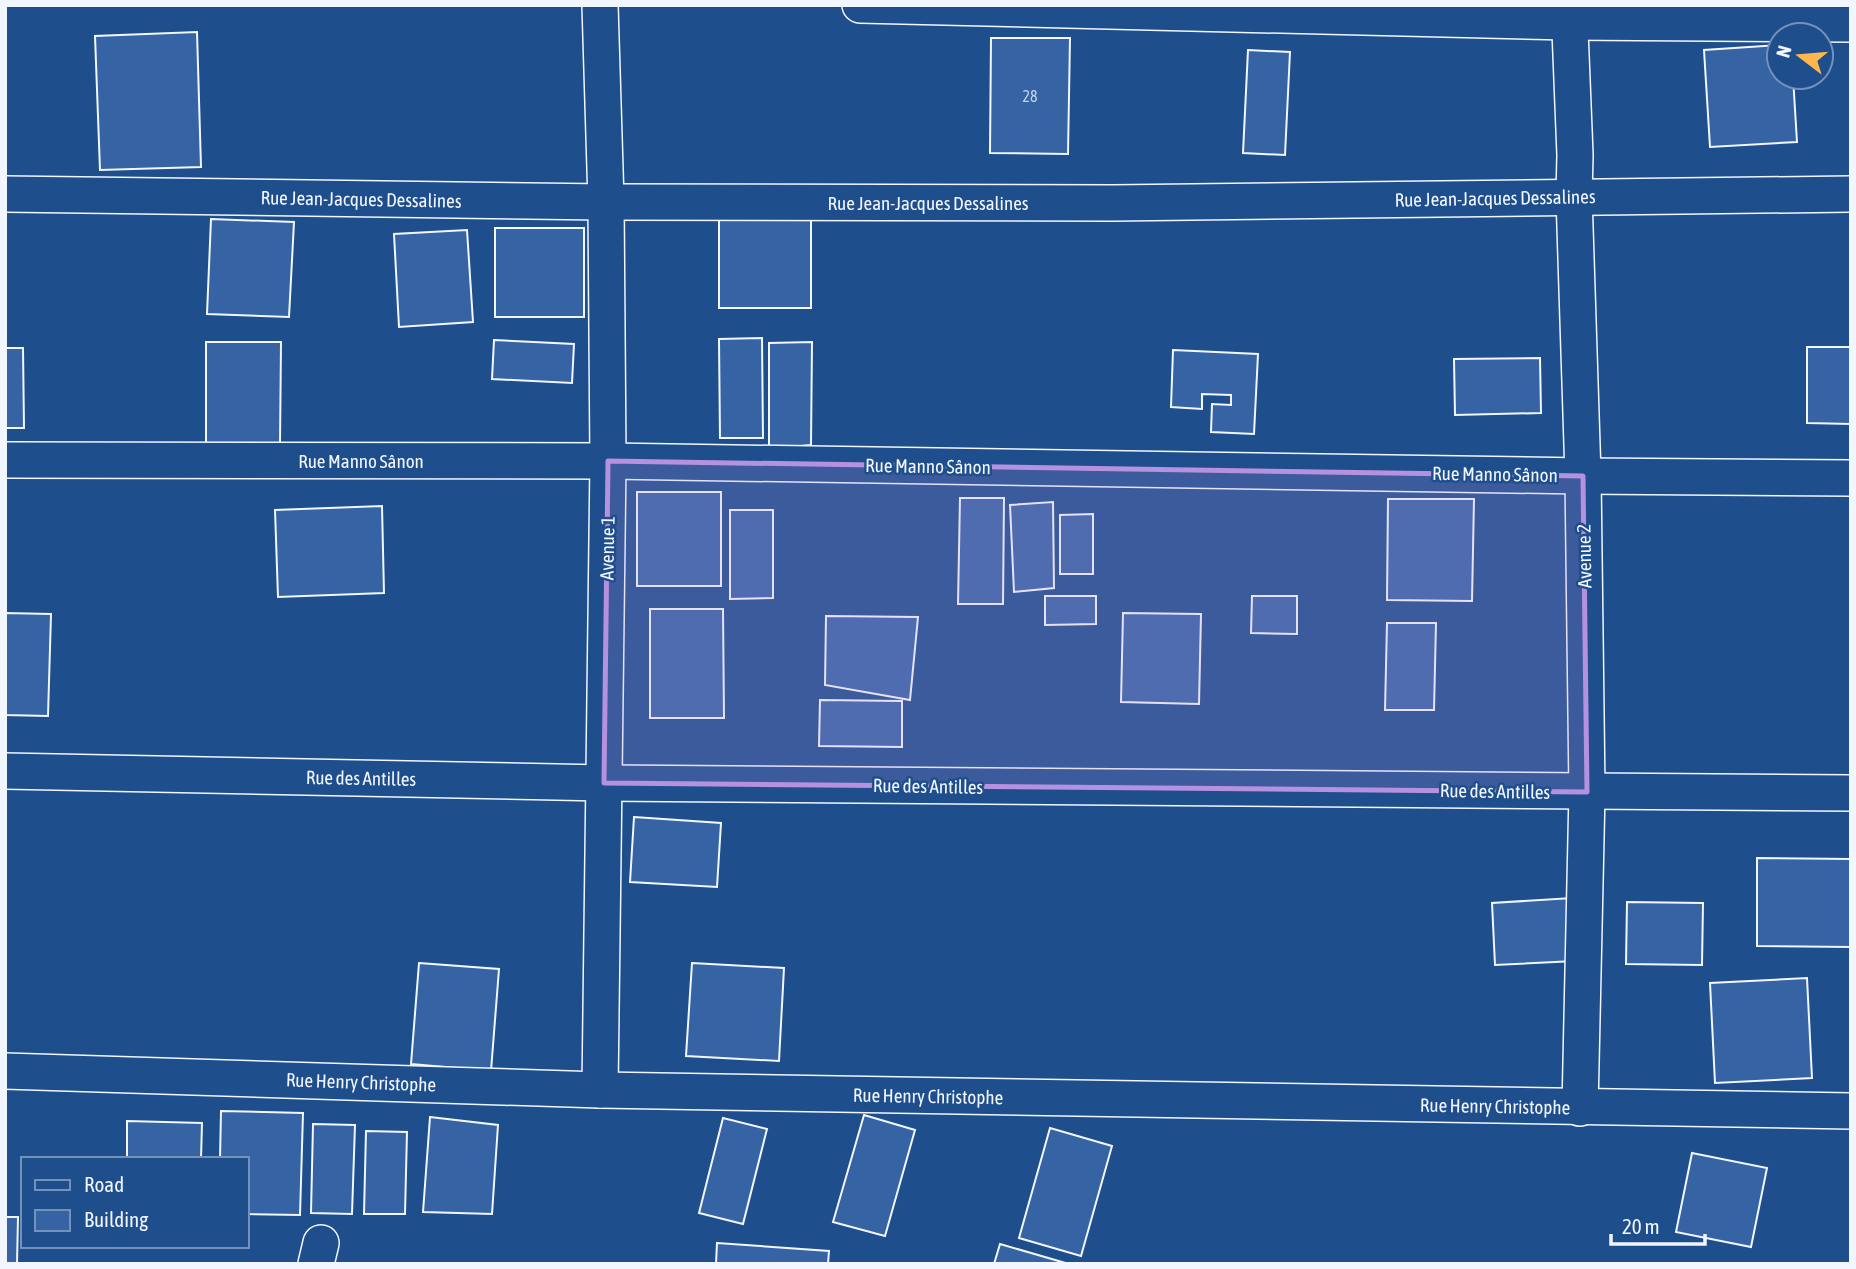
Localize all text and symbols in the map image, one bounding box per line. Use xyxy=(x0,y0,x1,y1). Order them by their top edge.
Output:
north arrow xyxy=(1765,21,1835,91)
text: N xyxy=(1772,43,1796,60)
house number: 28 xyxy=(1022,87,1038,105)
street label: Rue Jean-Jacques Dessalines xyxy=(1394,185,1596,211)
street label: Rue Jean-Jacques Dessalines xyxy=(260,186,462,212)
street label: Rue Jean-Jacques Dessalines xyxy=(828,192,1029,214)
street label: Rue Manno Sânon xyxy=(298,450,424,472)
street label: Rue Manno Sânon xyxy=(865,454,991,478)
street label: Rue Manno Sânon xyxy=(1432,462,1558,486)
street label: Avenue 1 xyxy=(595,516,619,580)
street label: Avenue 2 xyxy=(1572,524,1596,588)
street label: Rue des Antilles xyxy=(306,766,417,790)
street label: Rue des Antilles xyxy=(873,774,984,798)
street label: Rue des Antilles xyxy=(1440,779,1551,803)
street label: Rue Henry Christophe xyxy=(285,1068,437,1096)
street label: Rue Henry Christophe xyxy=(853,1084,1003,1108)
street label: Rue Henry Christophe xyxy=(1420,1094,1570,1118)
legend xyxy=(21,1157,248,1248)
text: Road xyxy=(84,1172,124,1196)
scale bar xyxy=(1611,1202,1706,1246)
text: Building xyxy=(84,1207,148,1231)
text: 20 m xyxy=(1622,1214,1660,1238)

